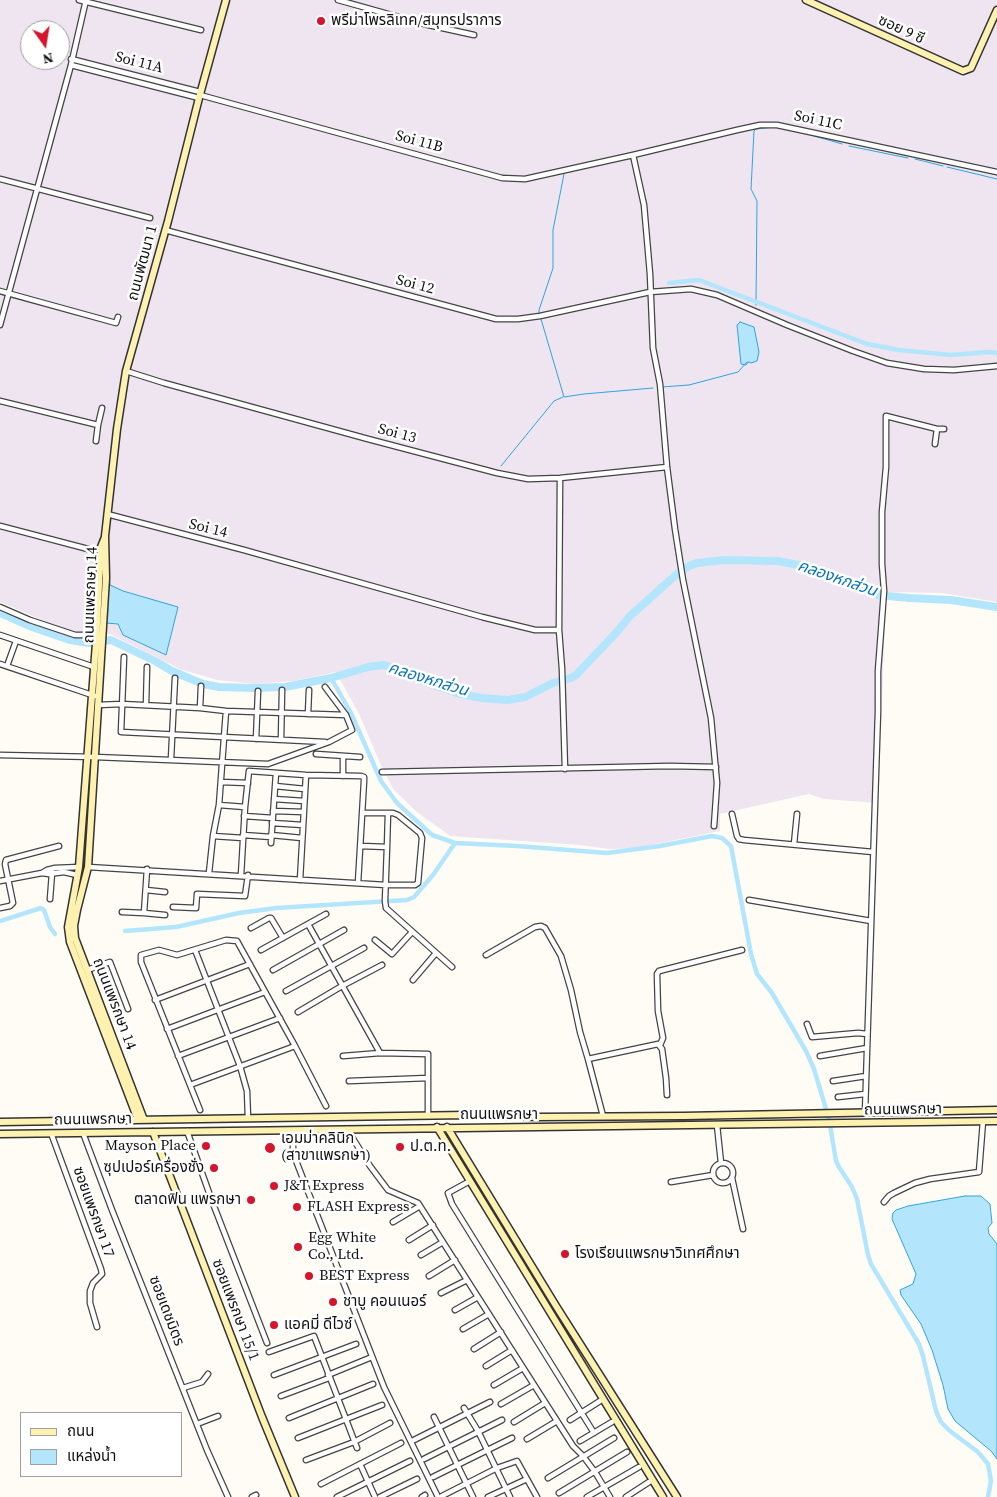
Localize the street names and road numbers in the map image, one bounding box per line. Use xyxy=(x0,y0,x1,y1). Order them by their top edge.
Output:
street label: ซอย 9 ซี xyxy=(875,12,927,48)
street label: Soi 11A xyxy=(113,48,165,78)
street label: Soi 11C xyxy=(792,107,844,135)
street label: Soi 11B xyxy=(393,127,445,157)
street label: ถนนพัฒนา 1 xyxy=(124,223,162,303)
street label: Soi 12 xyxy=(394,271,436,299)
street label: Soi 13 xyxy=(376,420,418,448)
street label: Soi 14 xyxy=(187,516,229,542)
street label: ถนนแพรกษา 14 xyxy=(80,546,102,644)
street label: ถนนแพรกษา 14 xyxy=(88,956,140,1052)
street label: ถนนแพรกษา xyxy=(864,1100,942,1120)
street label: ถนนแพรกษา xyxy=(460,1106,538,1124)
street label: ถนนแพรกษา xyxy=(54,1110,132,1130)
street label: ซอยแพรกษา 17 xyxy=(68,1164,118,1260)
street label: ซอยแพรกษา 15/1 xyxy=(207,1257,263,1363)
street label: ซอยเดชมิตร xyxy=(144,1273,188,1349)

